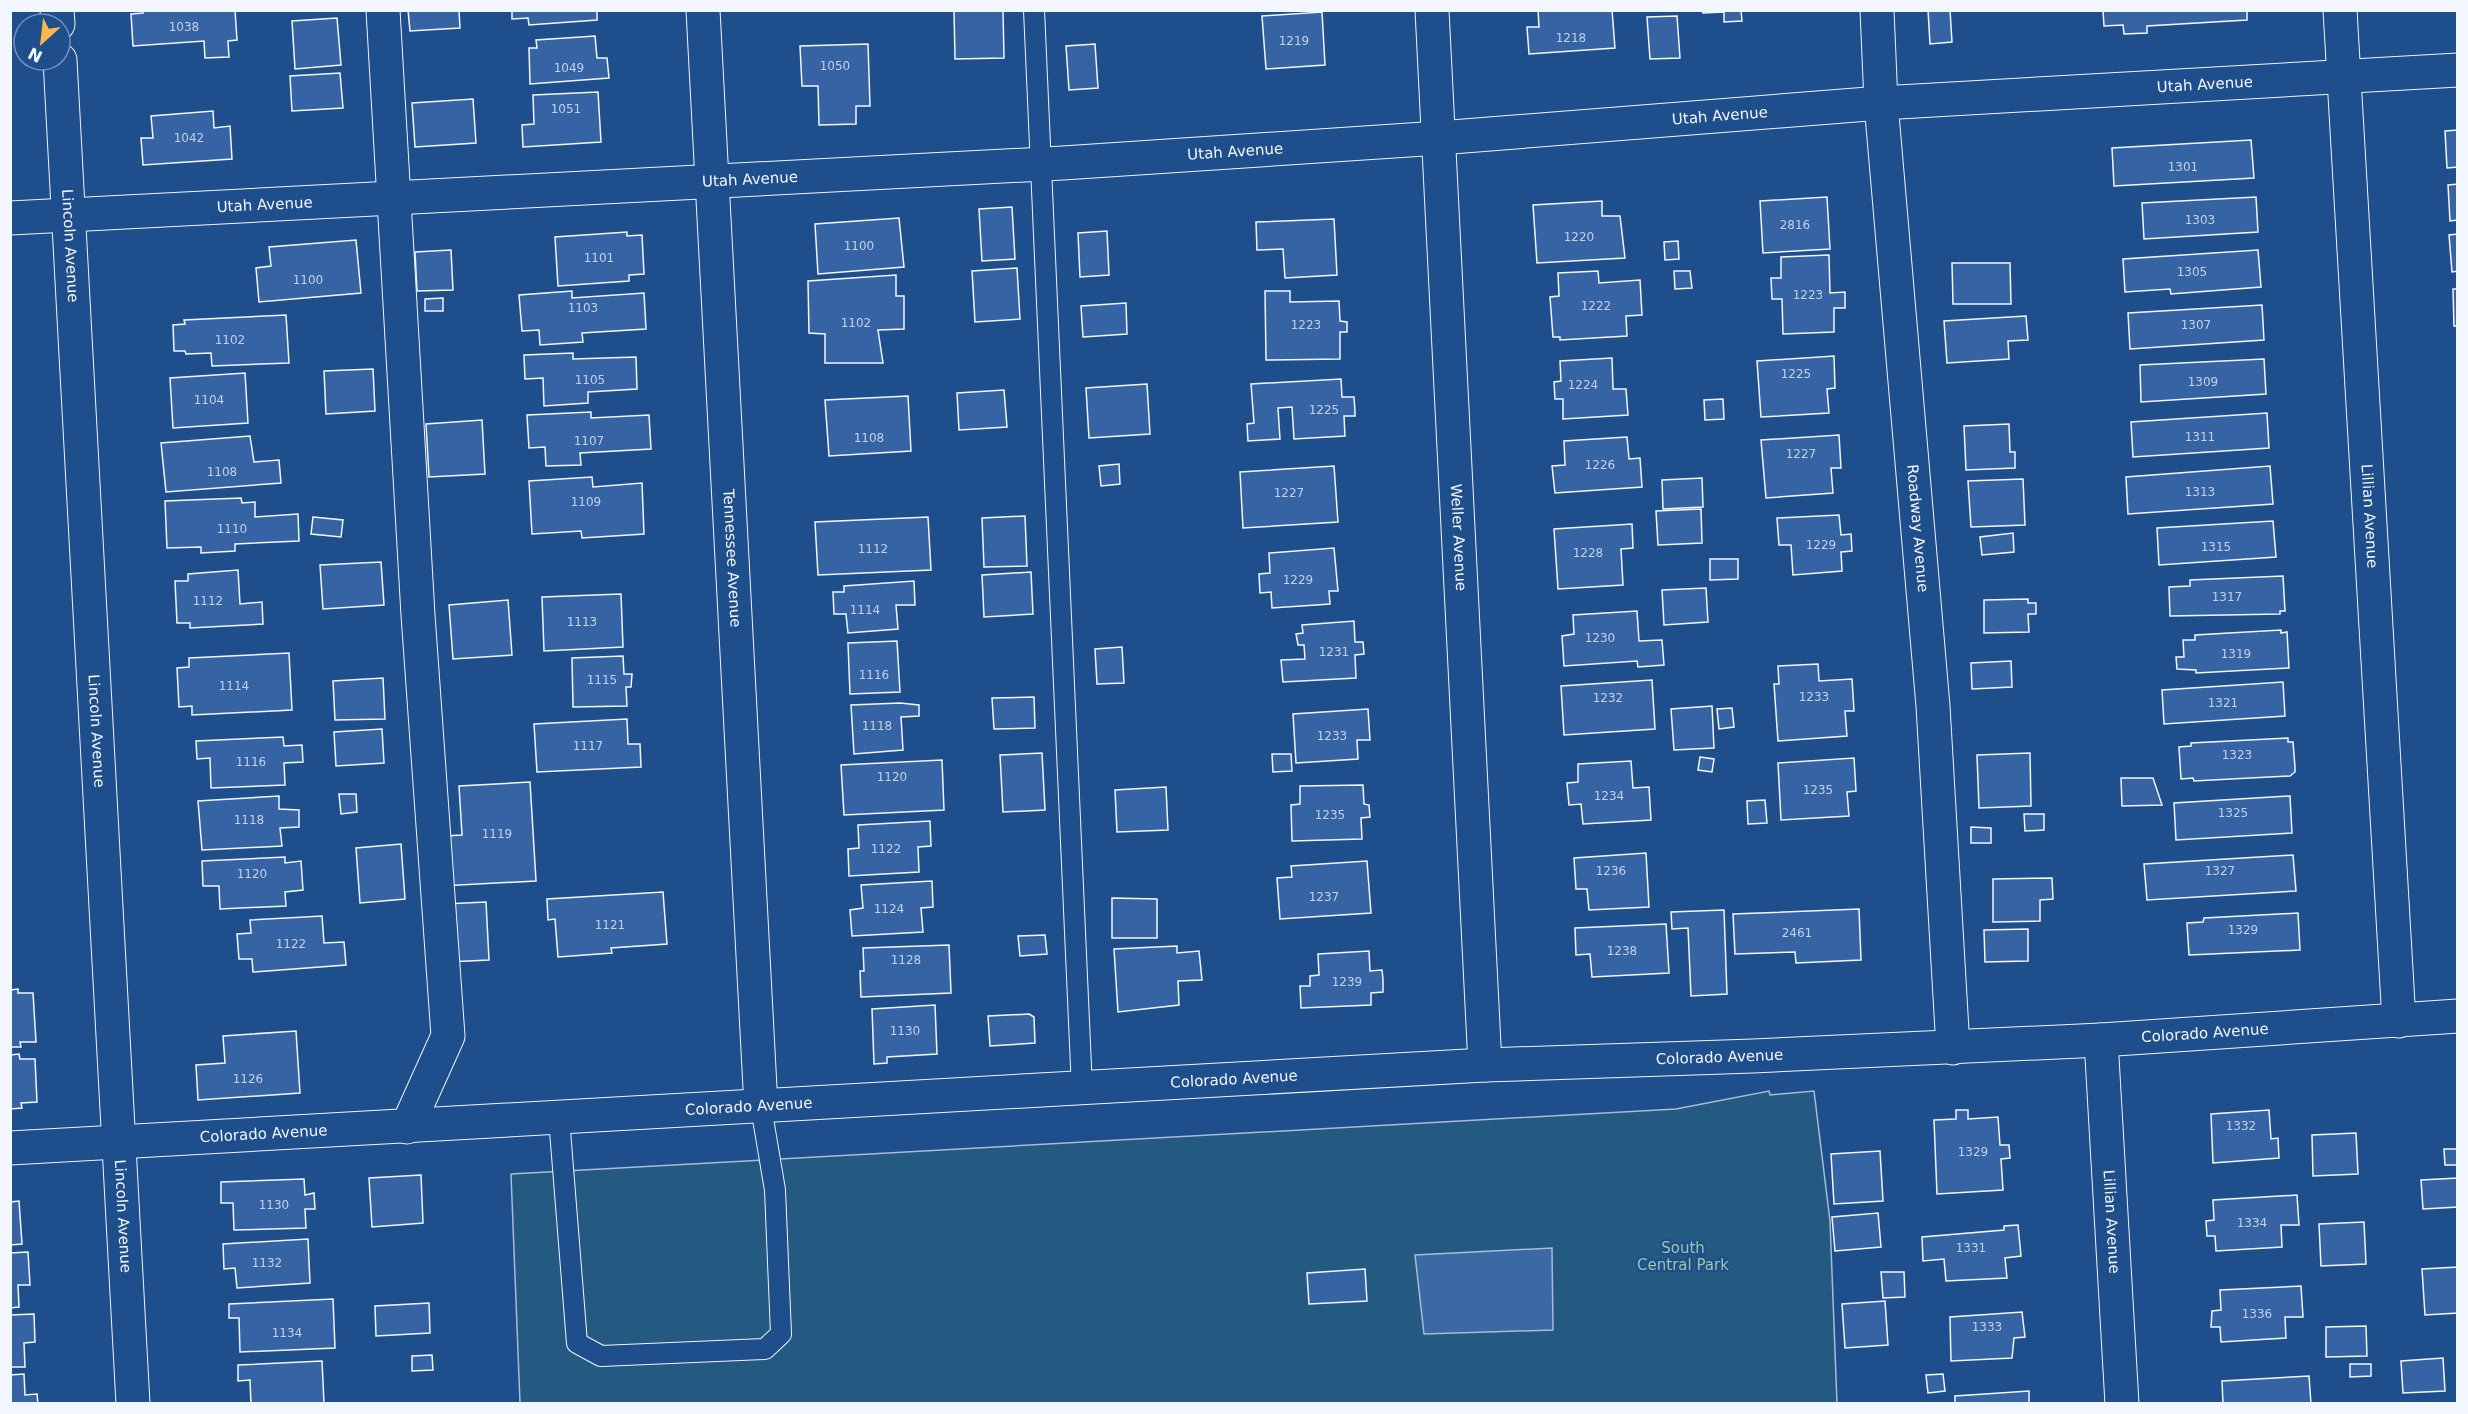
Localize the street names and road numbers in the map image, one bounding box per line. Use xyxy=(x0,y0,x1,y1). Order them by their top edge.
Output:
street label: Utah Avenue xyxy=(2156,73,2253,96)
street label: Utah Avenue xyxy=(1671,103,1768,129)
street label: Utah Avenue xyxy=(1187,139,1284,164)
street label: Utah Avenue xyxy=(702,168,798,191)
street label: Lincoln Avenue xyxy=(58,188,82,303)
street label: Utah Avenue xyxy=(216,193,313,216)
street label: Roadway Avenue xyxy=(1903,463,1932,593)
street label: Lillian Avenue xyxy=(2358,464,2382,569)
street label: Weller Avenue xyxy=(1447,483,1470,591)
street label: Tennessee Avenue xyxy=(719,487,745,628)
street label: Lincoln Avenue xyxy=(84,674,109,788)
street label: Colorado Avenue xyxy=(2141,1020,2269,1046)
street label: Colorado Avenue xyxy=(1655,1046,1784,1068)
street label: Colorado Avenue xyxy=(1170,1067,1298,1092)
street label: Colorado Avenue xyxy=(685,1094,813,1119)
street label: Colorado Avenue xyxy=(199,1121,328,1146)
street label: Lincoln Avenue xyxy=(111,1159,135,1274)
street label: Lillian Avenue xyxy=(2099,1169,2123,1274)

